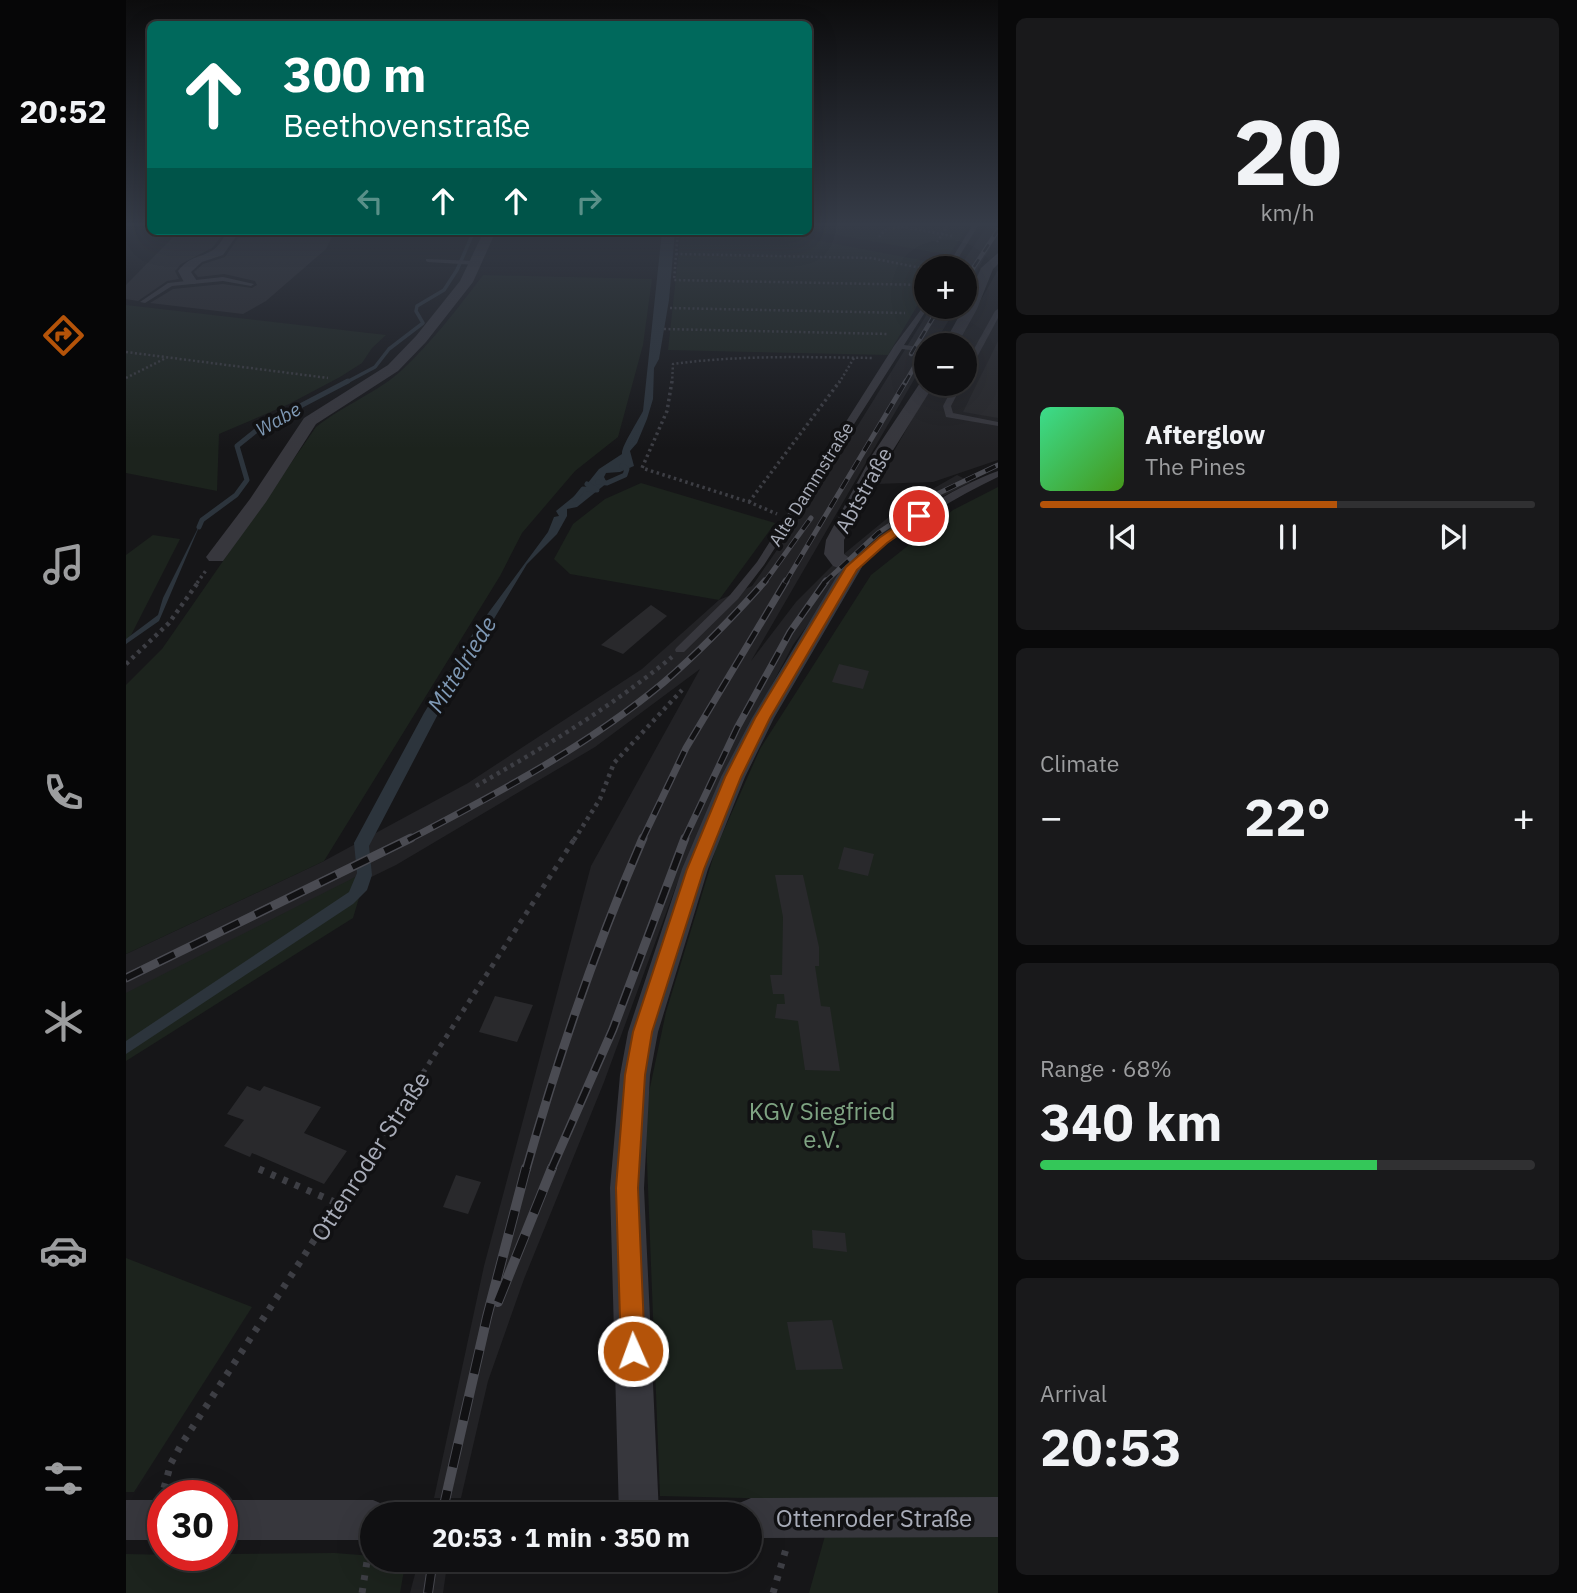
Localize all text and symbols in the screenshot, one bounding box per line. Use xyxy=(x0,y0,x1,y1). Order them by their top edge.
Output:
text: 300 m xyxy=(283,42,427,105)
icon: ahead xyxy=(168,49,259,140)
text: 20:52 xyxy=(19,90,107,132)
text: 20 xyxy=(1233,92,1342,210)
text: Beethovenstraße xyxy=(283,104,531,146)
icon: left xyxy=(351,182,389,220)
icon: ahead xyxy=(424,182,462,220)
icon: ahead xyxy=(497,182,535,220)
icon: right xyxy=(570,182,608,220)
text: km/h xyxy=(1260,197,1315,227)
map controls xyxy=(914,256,977,396)
button: + xyxy=(914,256,977,319)
icon: directions xyxy=(39,311,88,360)
button: − xyxy=(914,333,977,396)
water label: Wabe xyxy=(251,397,305,441)
street label: Alte Dammstraße xyxy=(764,417,859,550)
text: Afterglow xyxy=(1145,417,1265,451)
street label: Abtstraße xyxy=(828,442,898,538)
text: The Pines xyxy=(1145,451,1246,481)
pin xyxy=(889,486,949,546)
icon: arrive xyxy=(900,497,938,535)
icon: previous xyxy=(1104,518,1142,556)
icon: pause xyxy=(1269,518,1307,556)
icon: next xyxy=(1434,518,1472,556)
icon: music xyxy=(39,540,88,589)
water label: Mittelriede xyxy=(420,610,502,718)
text: Climate xyxy=(1040,748,1119,778)
icon: phone xyxy=(39,768,88,817)
text: 22° xyxy=(1244,783,1331,850)
text: − xyxy=(1040,792,1063,841)
text: + xyxy=(1512,792,1535,841)
icon: climate xyxy=(39,997,88,1046)
text: Range · 68% xyxy=(1040,1053,1172,1083)
street label: Ottenroder Straße xyxy=(303,1065,437,1247)
text: 340 km xyxy=(1040,1088,1222,1155)
park label: KGV Siegfried e.V. xyxy=(749,1095,895,1155)
icon: car xyxy=(39,1226,88,1275)
position arrow xyxy=(596,1314,670,1388)
text: Arrival xyxy=(1040,1378,1107,1408)
text: 20:53 xyxy=(1040,1413,1182,1480)
icon: filters xyxy=(39,1454,88,1503)
speed limit sign: 30 xyxy=(147,1480,238,1571)
street label: Ottenroder Straße xyxy=(776,1502,972,1534)
text: 20:53 · 1 min · 350 m xyxy=(432,1520,690,1554)

